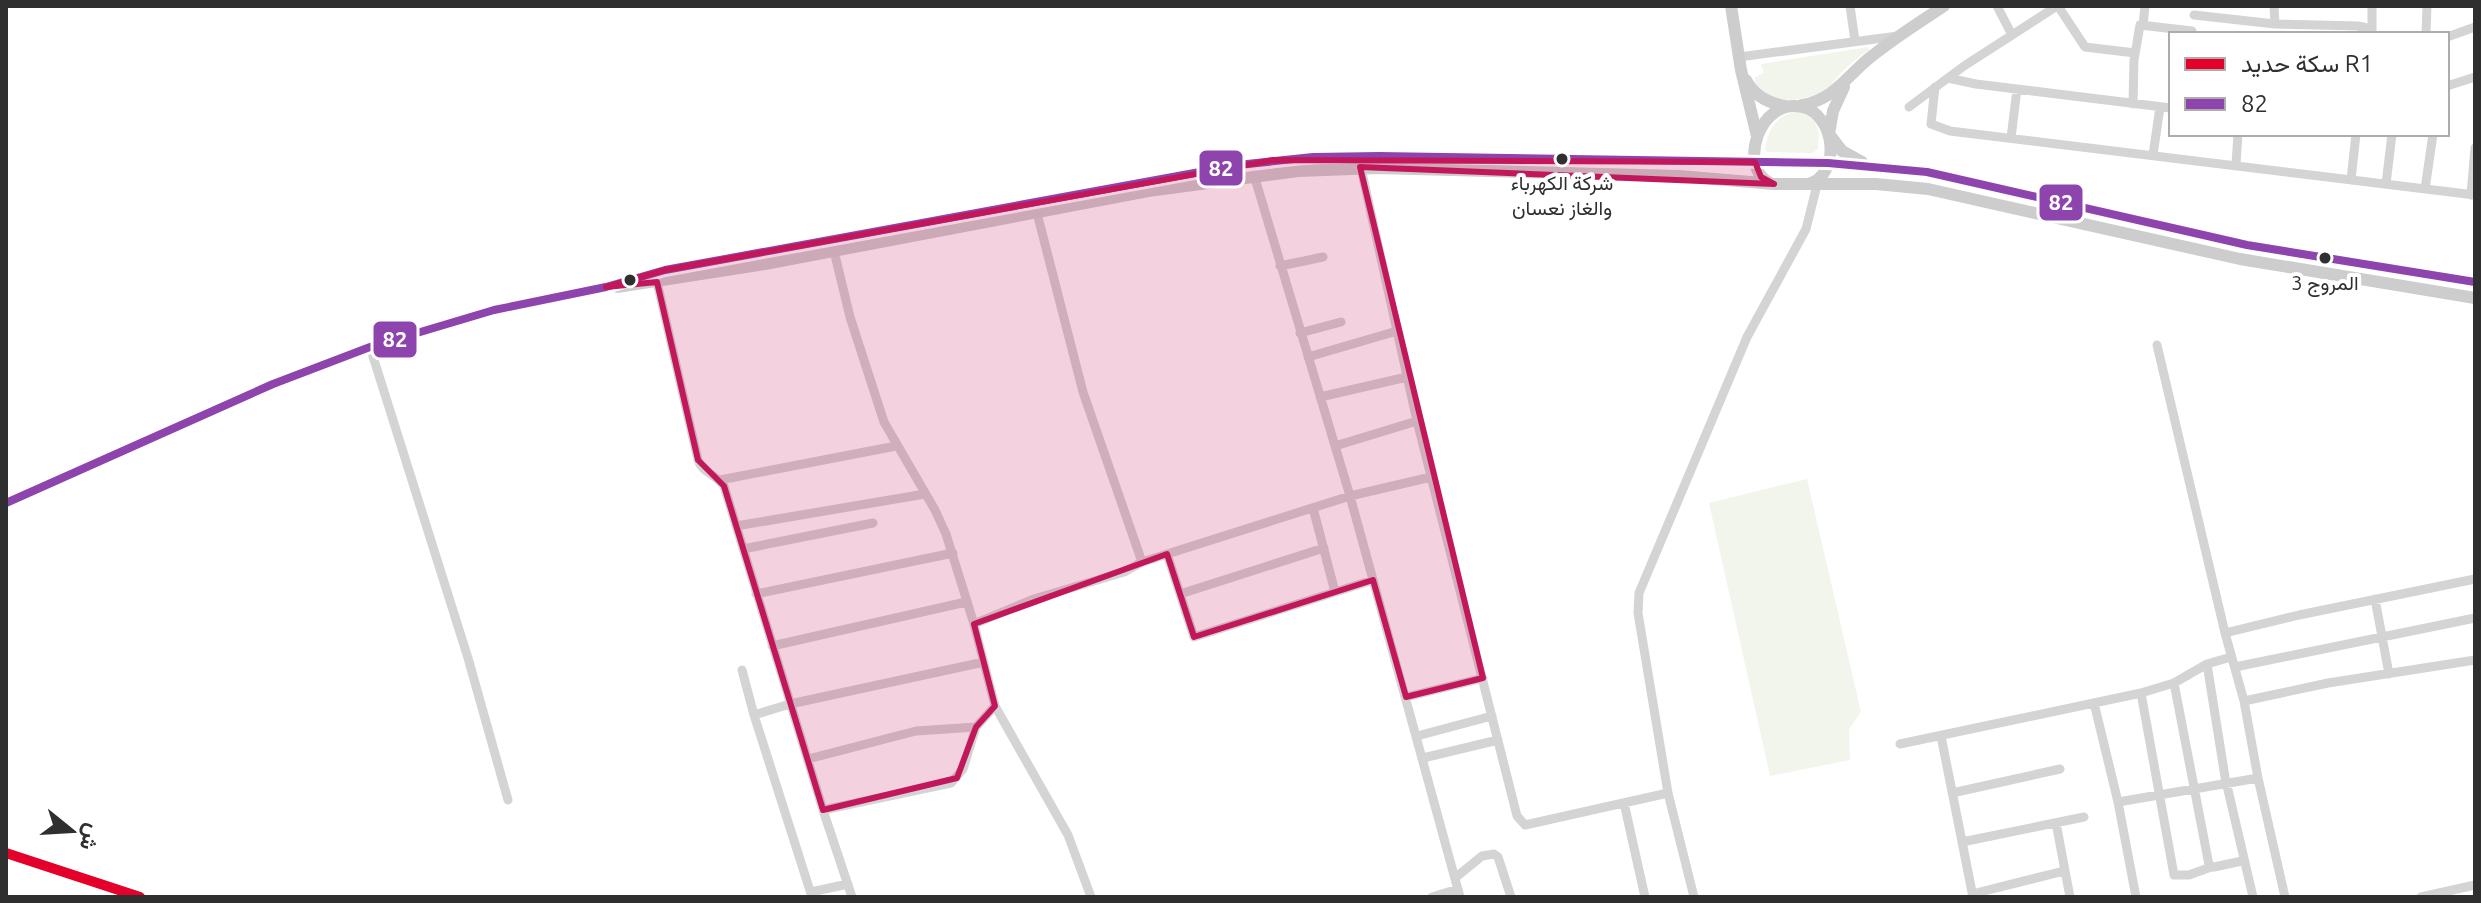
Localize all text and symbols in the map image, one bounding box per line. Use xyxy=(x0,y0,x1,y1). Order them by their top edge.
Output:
legend xyxy=(2169,32,2449,136)
text: سكة حديد R1 xyxy=(2241,50,2373,78)
text: 82 xyxy=(2241,90,2268,117)
line badge: 82 xyxy=(1198,149,1244,187)
marker: شركة الكهرباء والغاز نعسان xyxy=(1554,151,1570,167)
text: 82 xyxy=(1209,155,1233,180)
place label: شركة الكهرباء والغاز نعسان xyxy=(1511,171,1613,221)
line badge: 82 xyxy=(2038,183,2084,222)
text: 82 xyxy=(2049,189,2073,214)
marker: المروج 3 xyxy=(2317,250,2333,266)
place label: المروج 3 xyxy=(2291,271,2359,297)
unlabelled marker xyxy=(622,272,638,288)
line badge: 82 xyxy=(372,320,418,359)
text: 82 xyxy=(383,326,407,351)
north arrow xyxy=(32,791,112,871)
text: ش xyxy=(74,820,107,854)

